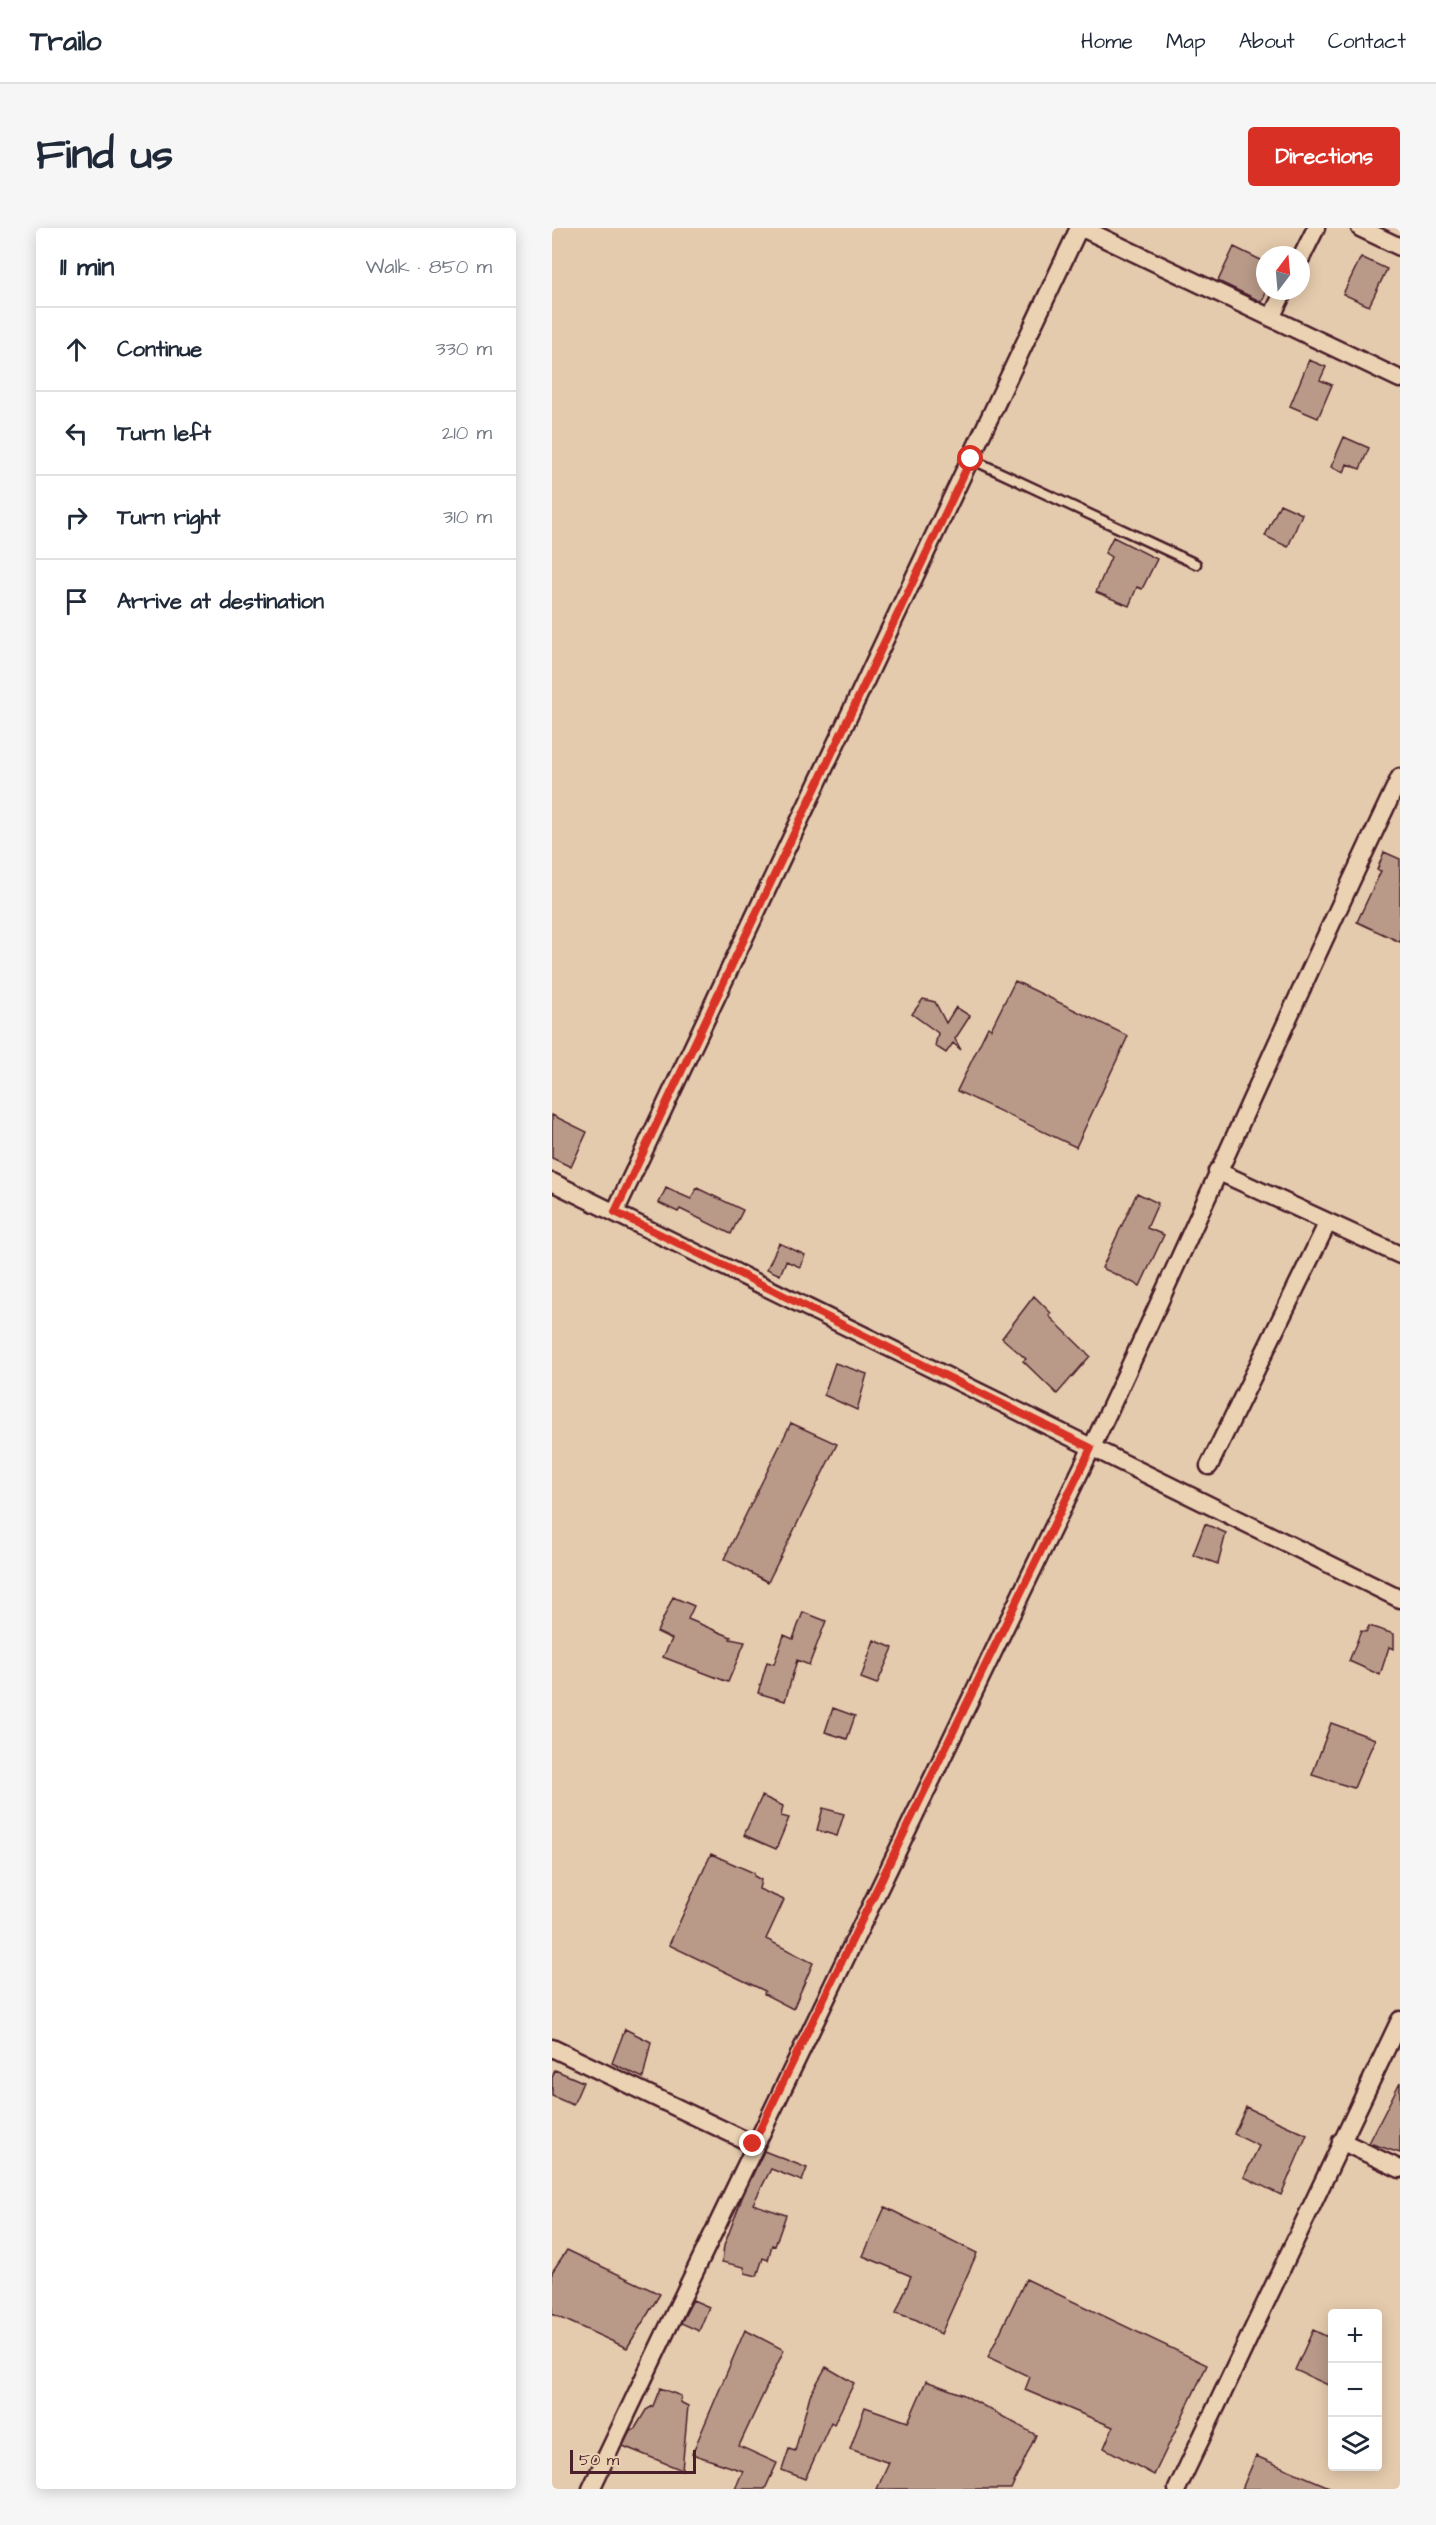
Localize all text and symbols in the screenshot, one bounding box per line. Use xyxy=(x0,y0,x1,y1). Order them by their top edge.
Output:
text: Trailo xyxy=(30,22,102,61)
text: Home xyxy=(1081,27,1133,56)
text: Map xyxy=(1166,27,1206,56)
text: About xyxy=(1239,27,1295,56)
text: Contact xyxy=(1328,27,1406,56)
text: Find us xyxy=(36,127,173,185)
button: Directions xyxy=(1248,127,1400,186)
north arrow xyxy=(1256,246,1310,300)
text: 11 min xyxy=(60,249,114,285)
text: Walk · 850 m xyxy=(365,253,492,281)
icon: ahead xyxy=(60,333,93,366)
text: Continue xyxy=(117,334,202,365)
text: 330 m xyxy=(435,335,492,363)
icon: left xyxy=(60,417,93,450)
text: Turn left xyxy=(117,418,211,449)
text: 210 m xyxy=(442,419,492,447)
route start xyxy=(957,445,983,471)
icon: right xyxy=(60,501,93,534)
text: Turn right xyxy=(117,502,220,533)
text: 310 m xyxy=(443,503,492,531)
icon: arrive xyxy=(60,585,93,618)
text: Arrive at destination xyxy=(117,586,324,617)
route end xyxy=(739,2130,765,2156)
map controls xyxy=(1328,2309,1382,2471)
button: + xyxy=(1328,2309,1382,2363)
button: − xyxy=(1328,2363,1382,2417)
button: layers xyxy=(1328,2417,1382,2471)
scale bar xyxy=(570,2447,696,2474)
text: 50 m xyxy=(579,2449,619,2471)

